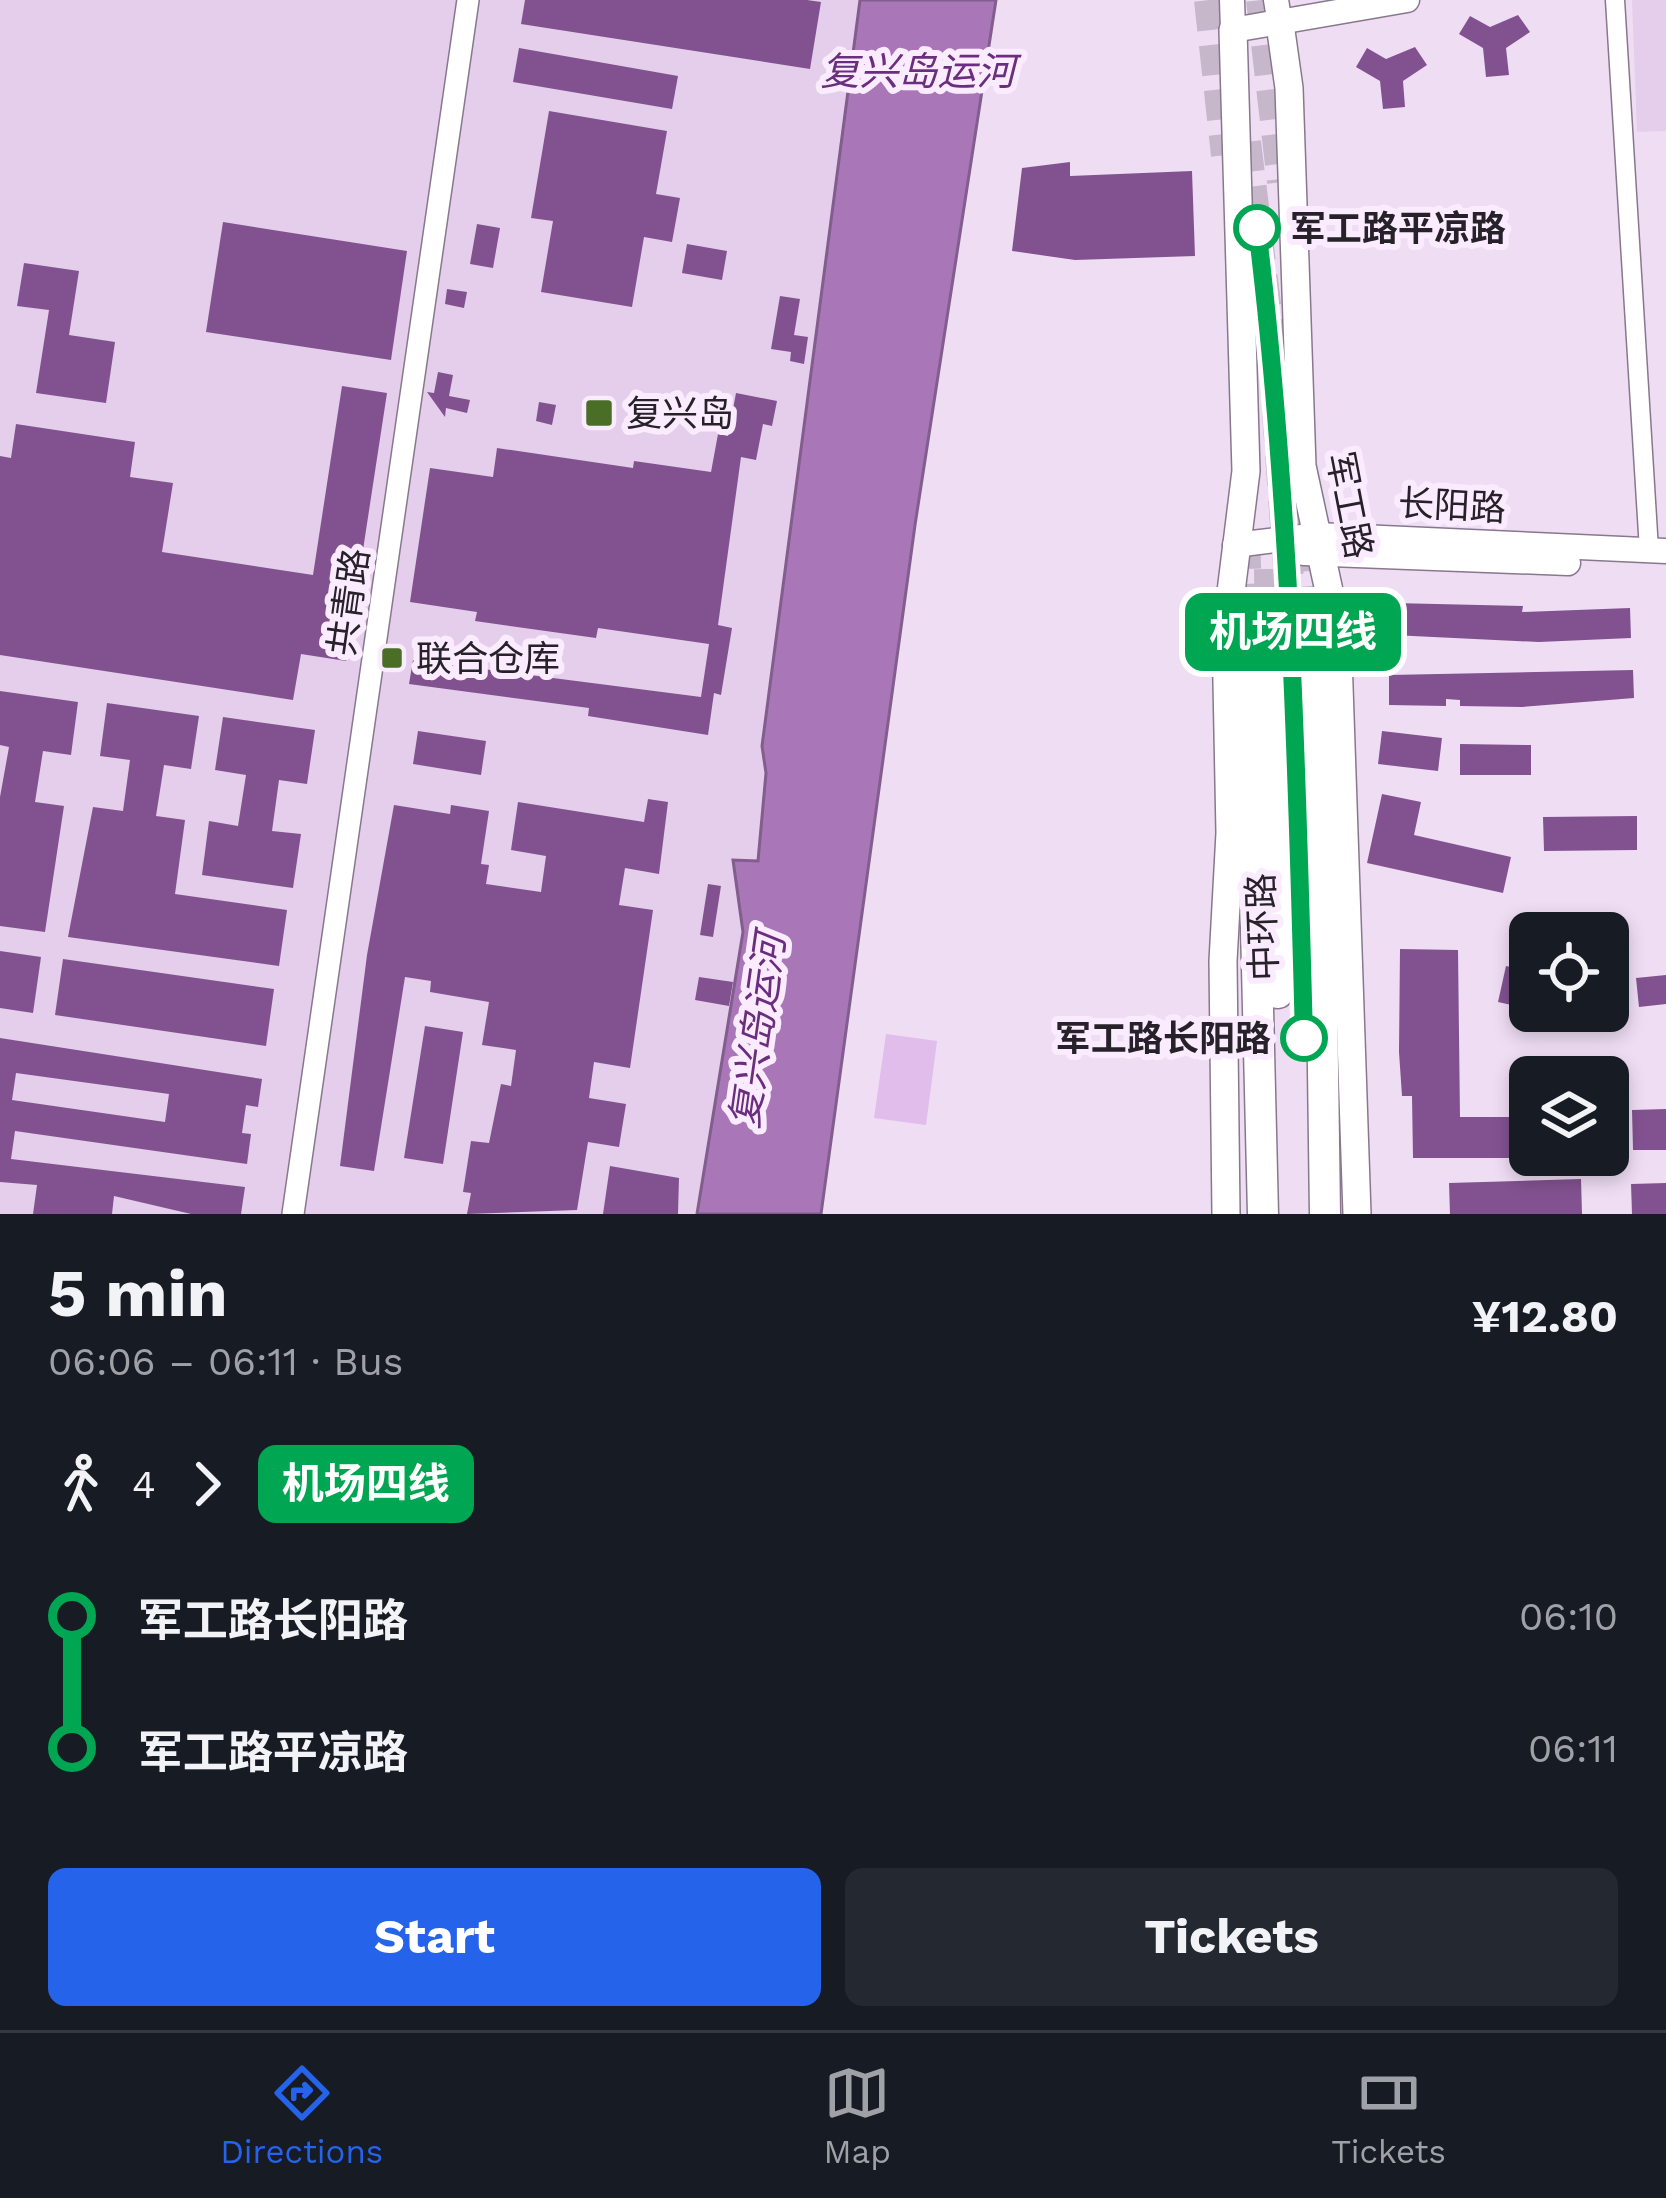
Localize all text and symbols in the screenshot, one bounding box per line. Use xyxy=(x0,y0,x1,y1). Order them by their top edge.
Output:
water label: 复兴岛运河 xyxy=(820,49,1022,94)
marker: 军工路平凉路 xyxy=(1235,206,1279,250)
place label: 军工路平凉路 xyxy=(1290,208,1506,250)
place label: 复兴岛 xyxy=(626,393,734,435)
marker: 复兴岛 xyxy=(583,397,615,429)
street label: 军工路 xyxy=(1318,448,1380,562)
street label: 长阳路 xyxy=(1397,482,1507,530)
street label: 共青路 xyxy=(321,546,377,659)
line badge: 机场四线 xyxy=(1209,593,1377,671)
text: 机场四线 xyxy=(1209,607,1377,656)
place label: 联合仓库 xyxy=(416,638,560,680)
marker: 联合仓库 xyxy=(379,645,405,671)
street label: 中环路 xyxy=(1240,872,1286,982)
map controls xyxy=(1509,912,1629,1176)
button: locate xyxy=(1509,912,1629,1032)
water label: 复兴岛运河 xyxy=(722,924,794,1131)
marker: 军工路长阳路 xyxy=(1282,1016,1326,1060)
place label: 军工路长阳路 xyxy=(1055,1018,1271,1060)
button: layers xyxy=(1509,1056,1629,1176)
text: 5 min xyxy=(48,1255,228,1332)
text: ¥12.80 xyxy=(1472,1290,1618,1343)
text: 06:06 – 06:11 · Bus xyxy=(48,1339,403,1384)
icon: walk xyxy=(48,1451,114,1517)
icon: forward xyxy=(174,1451,240,1517)
text: 机场四线 xyxy=(282,1459,450,1508)
text: 4 xyxy=(132,1462,156,1507)
text: 军工路长阳路 xyxy=(138,1594,408,1647)
text: 06:10 xyxy=(1519,1594,1618,1639)
text: 军工路平凉路 xyxy=(138,1726,408,1779)
text: 06:11 xyxy=(1528,1726,1618,1771)
button: Start xyxy=(48,1868,821,2006)
button: Tickets xyxy=(845,1868,1618,2006)
tab: Directions xyxy=(220,2060,383,2171)
tab: Map xyxy=(824,2060,891,2171)
tab: Tickets xyxy=(1331,2060,1446,2171)

